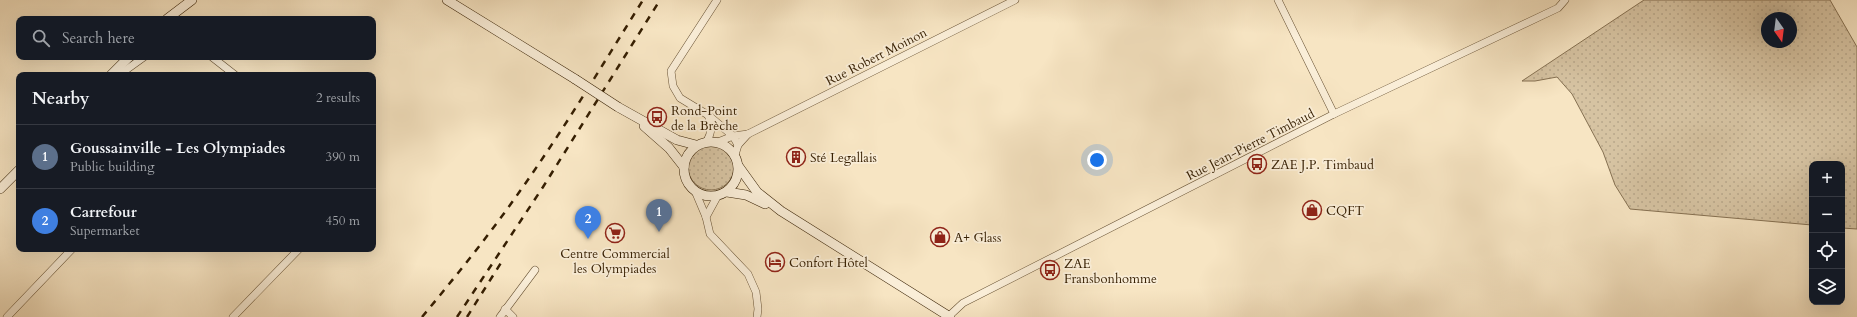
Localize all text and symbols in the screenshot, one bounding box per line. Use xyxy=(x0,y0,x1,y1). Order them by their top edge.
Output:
north arrow xyxy=(1761,12,1797,48)
search box xyxy=(16,16,376,60)
street label: Rue Robert Moinon xyxy=(823,23,931,90)
icon: search xyxy=(30,27,52,49)
text: Search here xyxy=(62,28,135,48)
text: Nearby xyxy=(32,87,89,110)
text: 2 results xyxy=(316,89,360,107)
place label: Rond-Point de la Brèche xyxy=(671,102,738,135)
street label: Rue Jean-Pierre Timbaud xyxy=(1183,105,1318,185)
bus stop icon: Rond-Point de la Brèche xyxy=(646,106,668,128)
text: Goussainville - Les Olympiades xyxy=(70,138,285,158)
building icon: Sté Legallais xyxy=(785,146,807,168)
text: 1 xyxy=(42,148,48,166)
text: 390 m xyxy=(326,148,360,166)
place label: Sté Legallais xyxy=(810,149,877,167)
your location xyxy=(1087,150,1107,170)
bus stop icon: ZAE J.P. Timbaud xyxy=(1246,153,1268,175)
place label: ZAE J.P. Timbaud xyxy=(1271,156,1374,174)
text: Public building xyxy=(70,158,155,176)
map controls xyxy=(1809,161,1845,305)
button: + xyxy=(1809,161,1845,197)
button: − xyxy=(1809,197,1845,233)
pin: 1 xyxy=(646,199,672,232)
shop icon: CQFT xyxy=(1301,199,1323,221)
text: Carrefour xyxy=(70,202,137,222)
place label: CQFT xyxy=(1326,202,1365,220)
pin: 2 xyxy=(575,206,601,239)
text: 2 xyxy=(42,212,48,230)
text: 450 m xyxy=(326,212,360,230)
text: Supermarket xyxy=(70,222,140,240)
supermarket icon: Centre Commercial les Olympiades xyxy=(604,222,626,244)
shop icon: A+ Glass xyxy=(929,226,951,248)
place label: A+ Glass xyxy=(954,229,1001,247)
button: locate xyxy=(1809,233,1845,269)
place label: Centre Commercial les Olympiades xyxy=(560,245,670,278)
hotel icon: Confort Hôtel xyxy=(764,251,786,273)
place label: Confort Hôtel xyxy=(789,254,869,272)
place label: ZAE Fransbonhomme xyxy=(1064,255,1157,288)
bus stop icon: ZAE Fransbonhomme xyxy=(1039,259,1061,281)
button: layers xyxy=(1809,269,1845,305)

